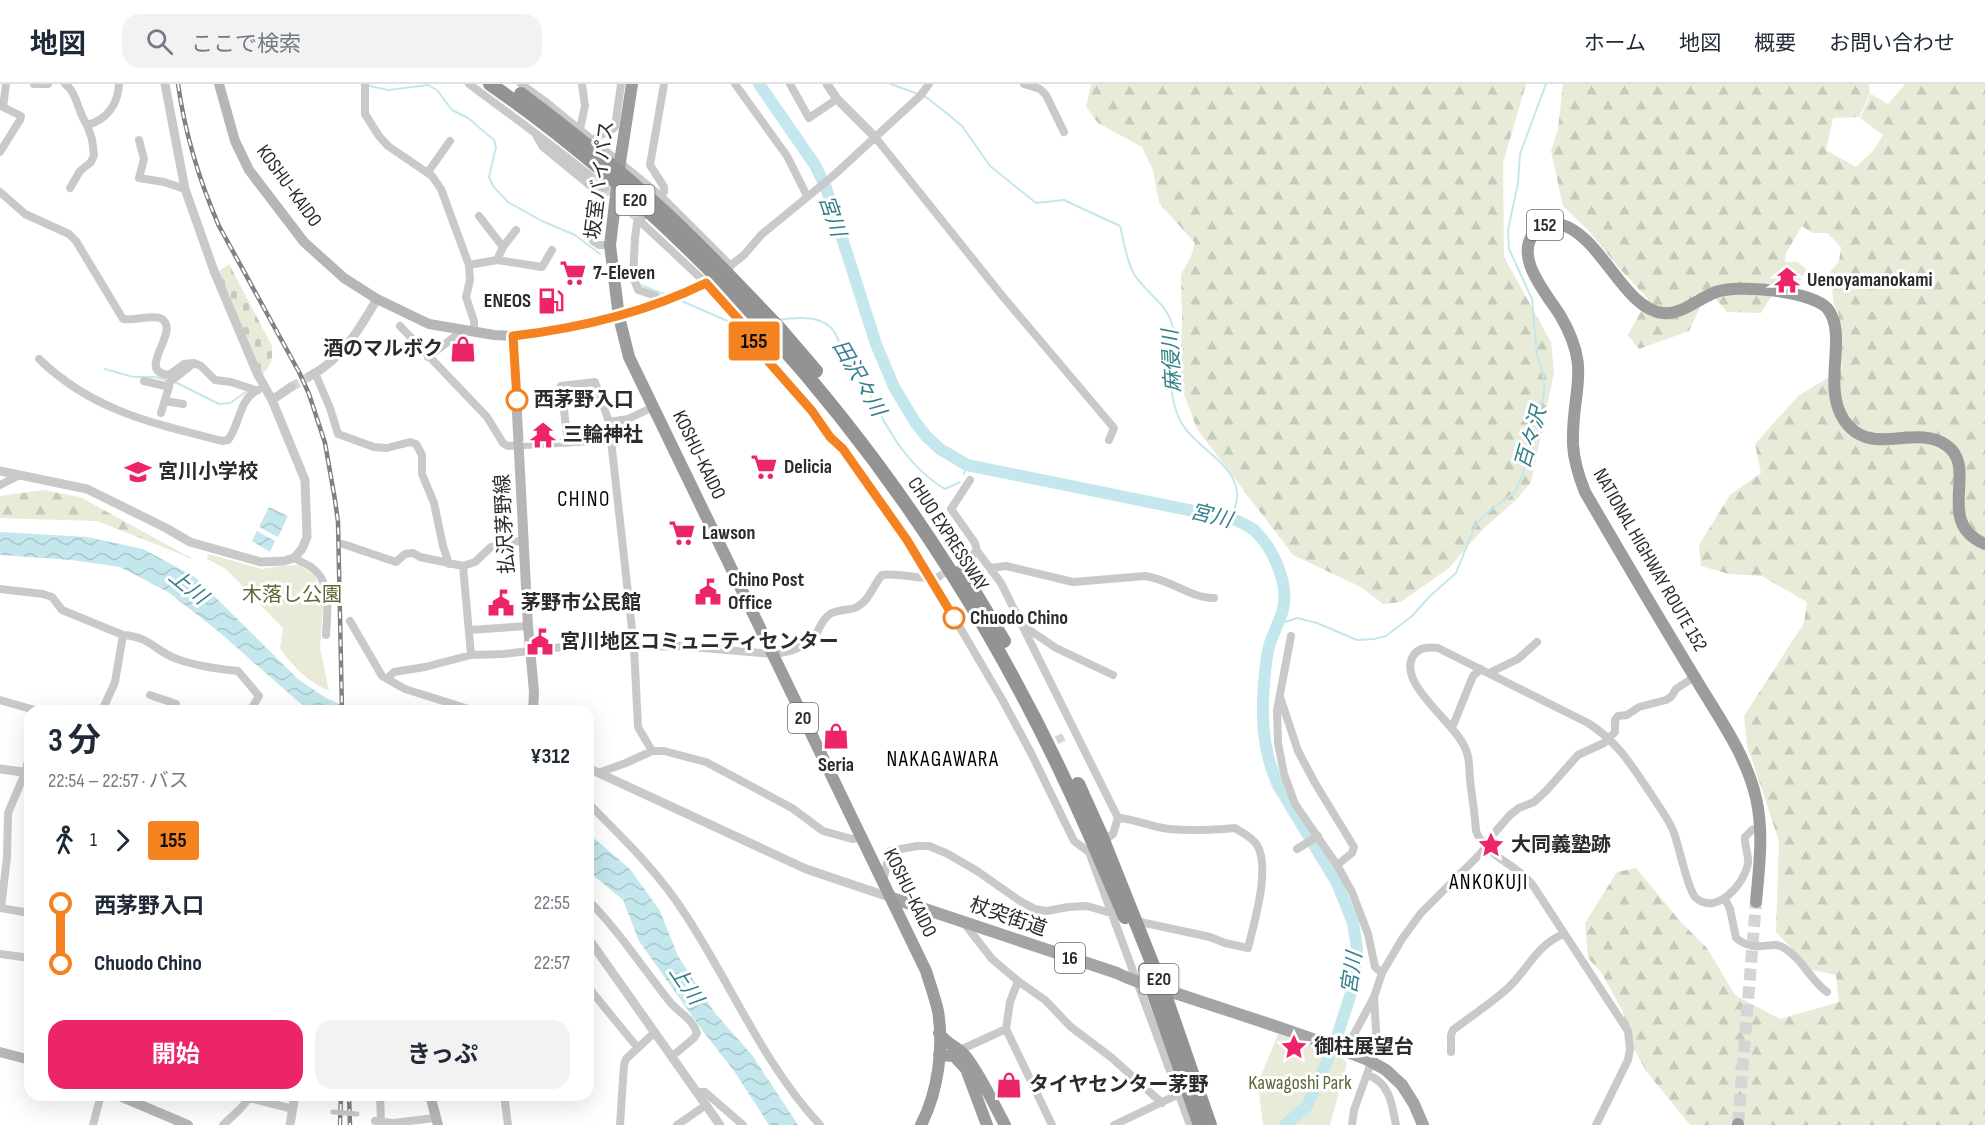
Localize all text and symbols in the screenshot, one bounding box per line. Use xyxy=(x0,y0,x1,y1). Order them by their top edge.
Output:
search box xyxy=(122,14,542,68)
icon: search xyxy=(143,25,176,58)
text: 地図 xyxy=(30,28,86,61)
text: ここで検索 xyxy=(191,31,301,58)
text: ホーム xyxy=(1584,31,1646,56)
text: 地図 xyxy=(1679,31,1721,56)
text: 概要 xyxy=(1754,31,1796,56)
text: お問い合わせ xyxy=(1829,31,1955,56)
street label: 坂室バイパス xyxy=(581,119,619,241)
street label: KOSHU-KAIDO xyxy=(251,140,327,232)
road number: E20 xyxy=(616,185,654,215)
water label: 宮川 xyxy=(813,192,851,242)
road number: 152 xyxy=(1527,210,1563,240)
supermarket icon: 7-Eleven xyxy=(558,258,588,288)
place label: 7-Eleven xyxy=(593,261,655,285)
temple icon: Uenoyamanokami xyxy=(1772,265,1802,295)
place label: Uenoyamanokami xyxy=(1807,268,1933,292)
fuel station icon: ENEOS xyxy=(536,286,566,316)
place label: ENEOS xyxy=(484,289,531,313)
line badge: 155 xyxy=(720,322,789,360)
water label: 麻侵川 xyxy=(1158,327,1186,393)
text: 155 xyxy=(741,329,767,354)
shop icon: 酒のマルボク xyxy=(448,334,478,364)
water label: 田沢々川 xyxy=(827,335,892,422)
place label: 酒のマルボク xyxy=(323,337,443,361)
place label: 西茅野入口 xyxy=(534,388,634,412)
marker: 西茅野入口 xyxy=(506,389,528,411)
water label: 百々沢 xyxy=(1510,401,1553,472)
street label: KOSHU-KAIDO xyxy=(667,407,731,503)
temple icon: 三輪神社 xyxy=(528,420,558,450)
place label: 三輪神社 xyxy=(563,423,643,447)
supermarket icon: Delicia xyxy=(749,452,779,482)
place label: Delicia xyxy=(784,455,832,479)
school or university icon: 宮川小学校 xyxy=(123,457,153,487)
place label: 宮川小学校 xyxy=(158,460,258,484)
street label: NATIONAL HIGHWAY ROUTE 152 xyxy=(1588,464,1712,656)
street label: 払沢茅野線 xyxy=(490,473,520,575)
street label: CHUO EXPRESSWAY xyxy=(902,473,994,596)
district label: CHINO xyxy=(557,487,611,512)
water label: 宮川 xyxy=(1188,499,1236,534)
supermarket icon: Lawson xyxy=(667,518,697,548)
place label: Lawson xyxy=(702,521,755,545)
water label: 上川 xyxy=(164,564,214,611)
place label: Chino Post Office xyxy=(728,568,804,615)
public building icon: Chino Post Office xyxy=(693,577,723,607)
park label: 木落し公園 xyxy=(242,583,342,607)
public building icon: 茅野市公民館 xyxy=(486,588,516,618)
place label: 茅野市公民館 xyxy=(521,591,641,615)
place label: Chuodo Chino xyxy=(970,606,1068,630)
marker: Chuodo Chino xyxy=(943,607,965,629)
public building icon: 宮川地区コミュニティセンター xyxy=(525,627,555,657)
place label: 宮川地区コミュニティセンター xyxy=(560,630,839,654)
road number: 20 xyxy=(788,703,818,733)
text: 3 分 xyxy=(48,721,101,761)
shop icon: Seria xyxy=(821,721,851,751)
text: ¥312 xyxy=(530,743,570,770)
district label: NAKAGAWARA xyxy=(887,747,999,772)
place label: Seria xyxy=(818,753,854,777)
text: 22:54 – 22:57 · バス xyxy=(48,769,189,793)
icon: walk xyxy=(48,824,81,857)
icon: forward xyxy=(106,824,139,857)
text: 1 xyxy=(90,828,97,852)
text: 155 xyxy=(160,828,187,853)
place icon: 大同義塾跡 xyxy=(1476,830,1506,860)
place label: 大同義塾跡 xyxy=(1511,833,1611,857)
street label: KOSHU-KAIDO xyxy=(878,845,942,941)
district label: ANKOKUJI xyxy=(1448,870,1529,895)
text: 22:55 xyxy=(534,891,570,915)
text: 西茅野入口 xyxy=(94,893,204,920)
street label: 杖突街道 xyxy=(966,893,1050,941)
road number: 16 xyxy=(1055,943,1085,973)
water label: 宮川 xyxy=(1337,948,1368,996)
text: Chuodo Chino xyxy=(94,950,202,977)
text: 22:57 xyxy=(534,951,570,975)
water label: 上川 xyxy=(664,961,709,1011)
road number: E20 xyxy=(1140,964,1178,994)
button: 開始 xyxy=(48,1020,303,1089)
button: きっぷ xyxy=(315,1020,570,1089)
place icon: 御柱展望台 xyxy=(1279,1032,1309,1062)
place label: 御柱展望台 xyxy=(1314,1035,1414,1059)
shop icon: タイヤセンター茅野 xyxy=(994,1070,1024,1100)
park label: Kawagoshi Park xyxy=(1248,1071,1352,1095)
place label: タイヤセンター茅野 xyxy=(1029,1073,1208,1097)

